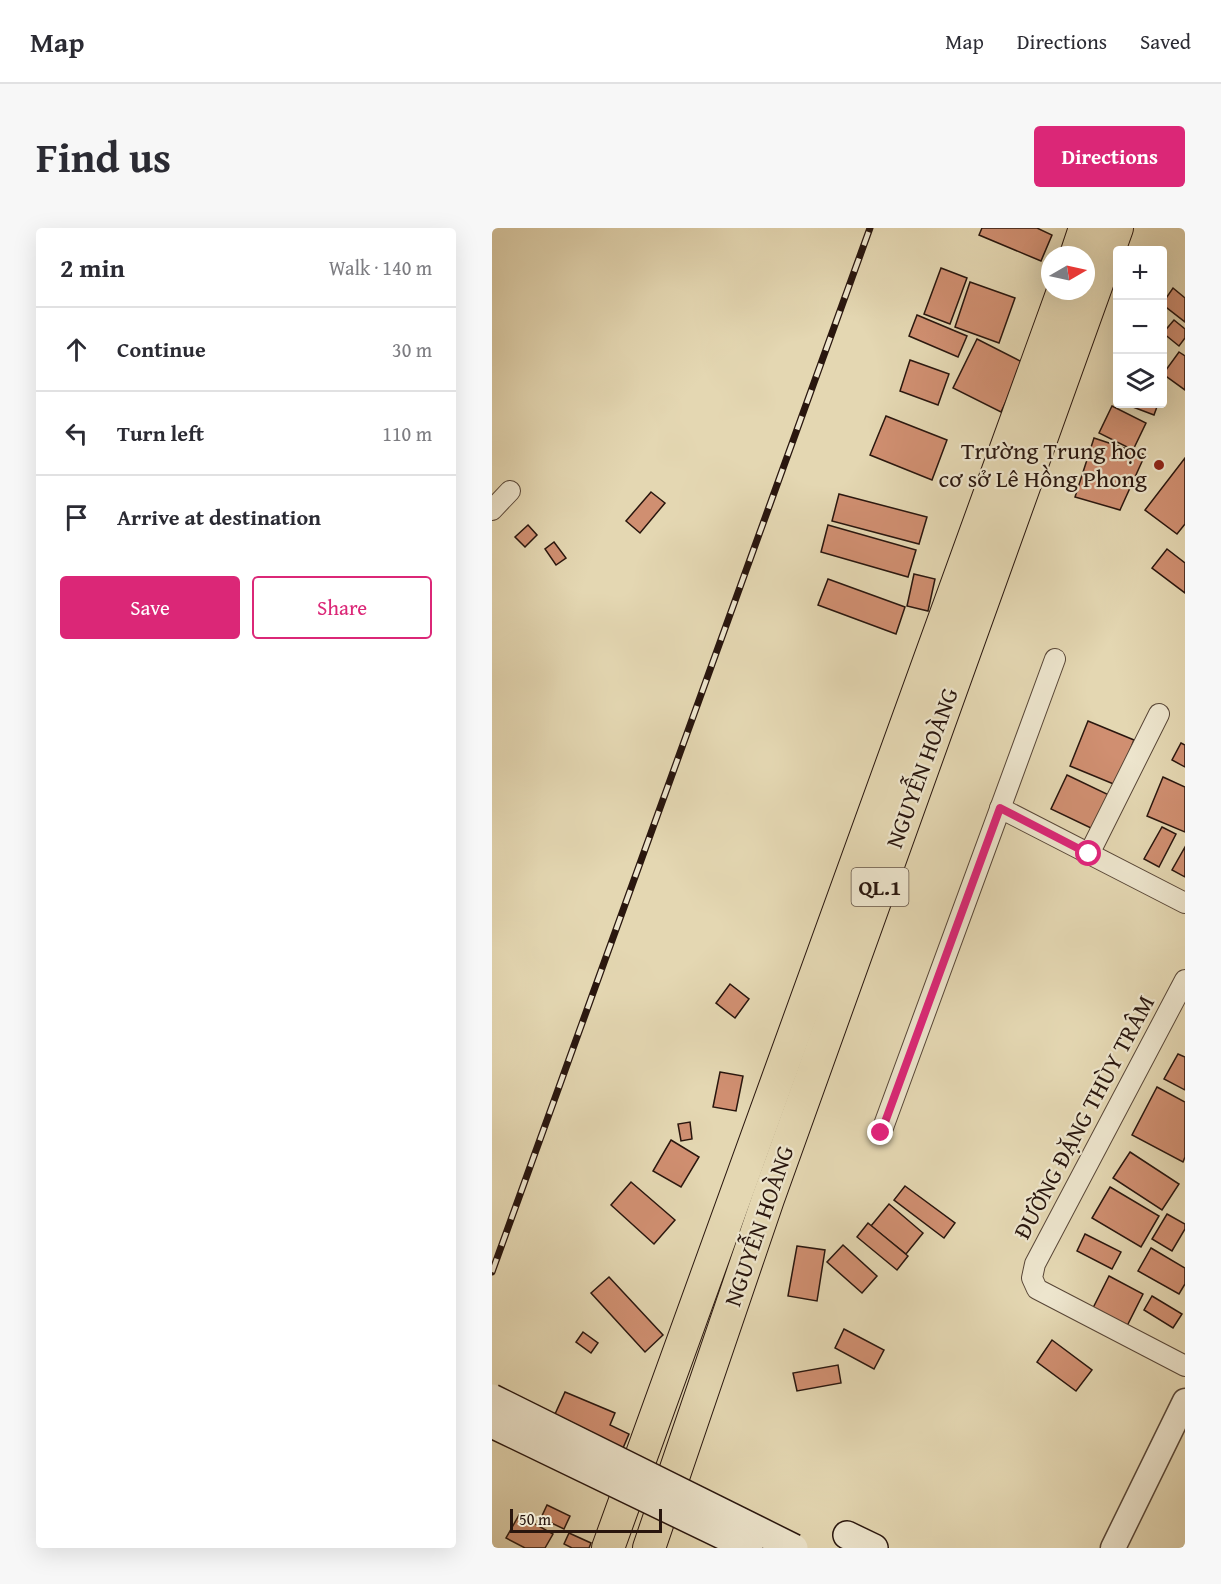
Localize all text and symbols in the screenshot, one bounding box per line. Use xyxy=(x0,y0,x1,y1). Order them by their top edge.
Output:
text: Map xyxy=(30,21,84,62)
text: Map xyxy=(945,26,984,57)
text: Directions xyxy=(1017,26,1107,57)
text: Saved xyxy=(1140,26,1191,57)
text: Find us xyxy=(36,126,171,187)
button: Directions xyxy=(1034,126,1185,187)
north arrow xyxy=(1041,246,1095,300)
map controls xyxy=(1113,246,1167,408)
button: + xyxy=(1113,246,1167,300)
text: 2 min xyxy=(60,248,125,287)
text: Walk · 140 m xyxy=(329,253,432,282)
button: − xyxy=(1113,300,1167,354)
icon: ahead xyxy=(60,333,93,366)
text: Continue xyxy=(117,333,206,365)
text: 30 m xyxy=(392,335,432,364)
button: layers xyxy=(1113,354,1167,408)
icon: left xyxy=(60,417,93,450)
text: Turn left xyxy=(117,417,204,449)
text: 110 m xyxy=(382,419,432,448)
place label: Trường Trung học cơ sở Lê Hồng Phong xyxy=(939,433,1147,496)
marker: Trường Trung học cơ sở Lê Hồng Phong xyxy=(1152,458,1166,472)
icon: arrive xyxy=(60,501,93,534)
text: Arrive at destination xyxy=(117,501,321,533)
button: Save xyxy=(60,576,240,639)
button: Share xyxy=(252,576,432,639)
street label: NGUYỄN HOÀNG xyxy=(876,683,967,853)
route start xyxy=(1075,840,1101,866)
road number: QL.1 xyxy=(852,868,908,906)
street label: ĐƯỜNG ĐẶNG THÙY TRÂM xyxy=(1004,989,1163,1245)
route end xyxy=(867,1119,893,1145)
street label: NGUYỄN HOÀNG xyxy=(715,1141,802,1311)
scale bar xyxy=(510,1506,662,1534)
text: 50 m xyxy=(519,1507,551,1531)

